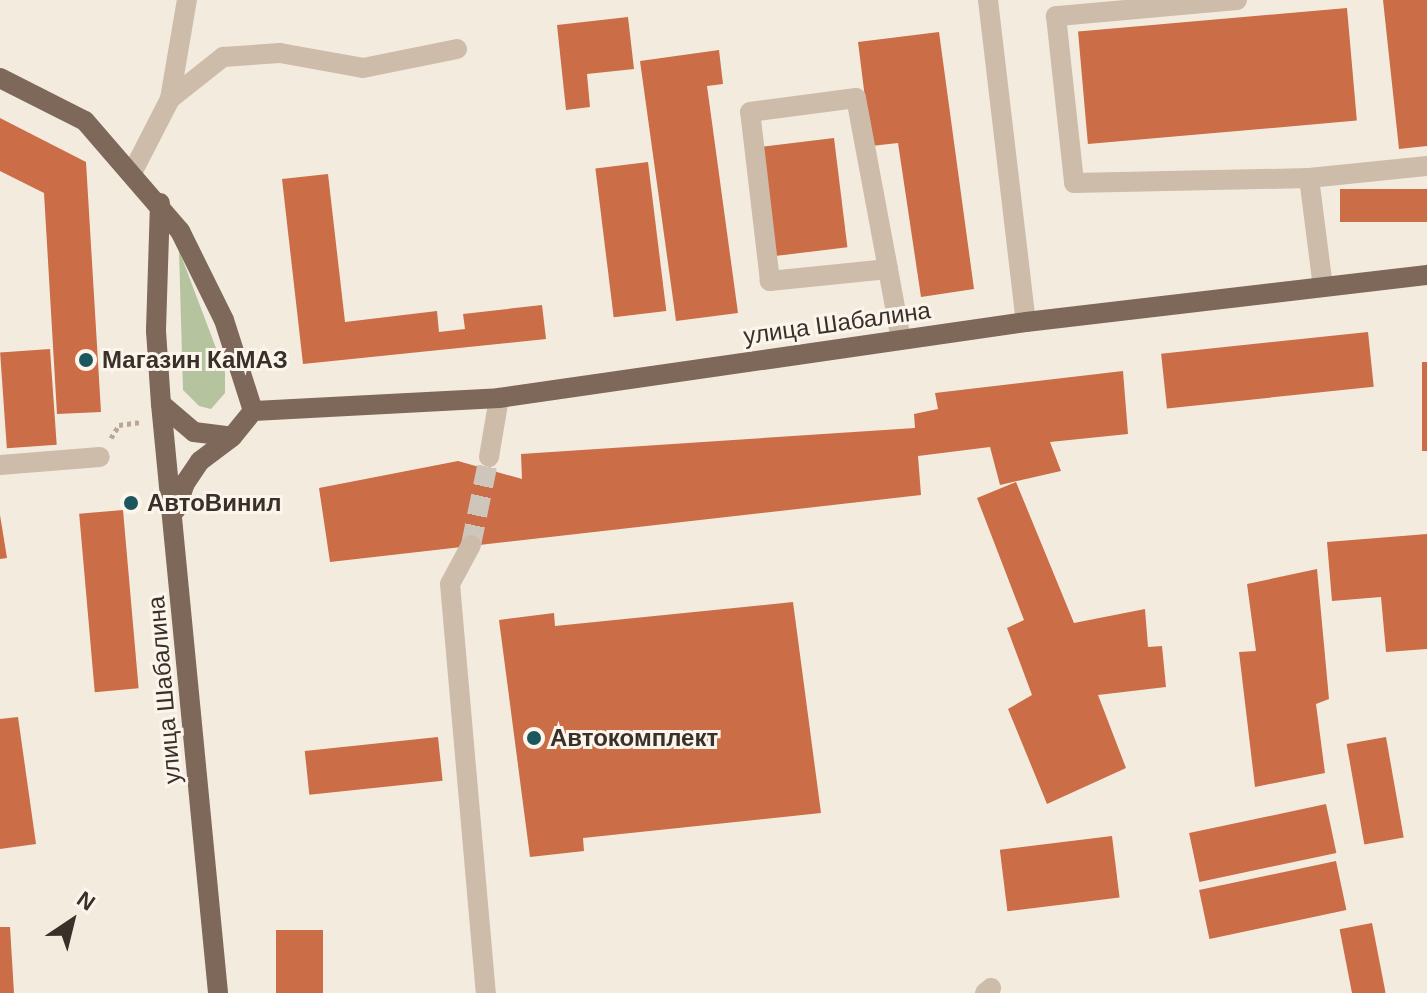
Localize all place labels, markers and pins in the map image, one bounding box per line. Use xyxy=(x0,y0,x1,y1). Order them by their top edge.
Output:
place label: Магазин КаМАЗ xyxy=(102,346,288,374)
marker: Магазин КаМАЗ xyxy=(77,351,95,369)
place label: АвтоВинил xyxy=(147,489,281,517)
marker: АвтоВинил xyxy=(122,494,140,512)
place label: Автокомплект xyxy=(550,724,718,752)
marker: Автокомплект xyxy=(525,729,543,747)

